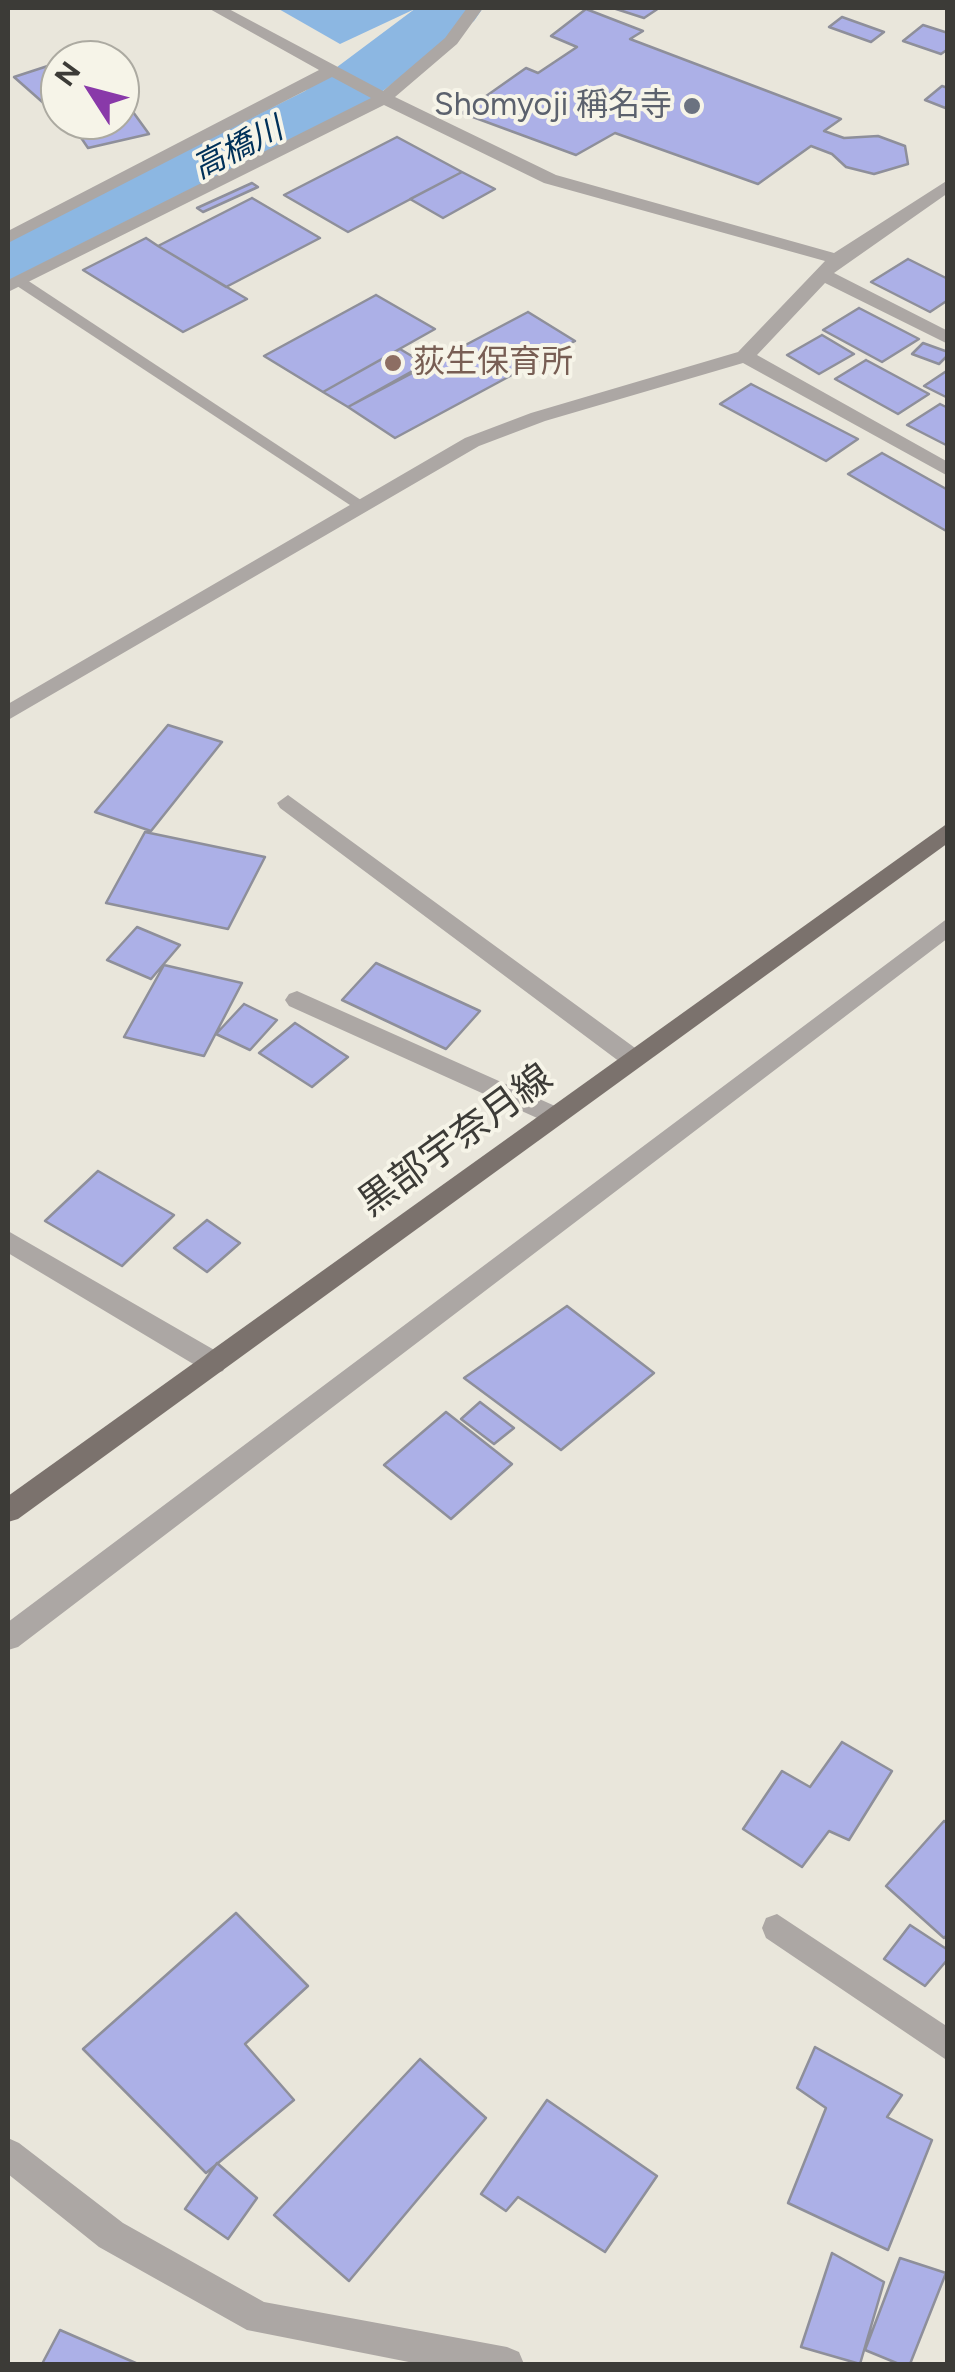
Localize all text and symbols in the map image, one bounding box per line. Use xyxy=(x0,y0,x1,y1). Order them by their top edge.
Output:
north arrow xyxy=(40,40,140,140)
text: N xyxy=(47,55,87,92)
place label: Shomyoji 稱名寺 xyxy=(434,87,672,125)
marker: Shomyoji 稱名寺 xyxy=(681,95,703,117)
water label: 高橋川 xyxy=(187,110,289,188)
place label: 荻生保育所 xyxy=(413,344,573,382)
marker: 荻生保育所 xyxy=(382,352,404,374)
street label: 黒部宇奈月線 xyxy=(350,1056,562,1226)

